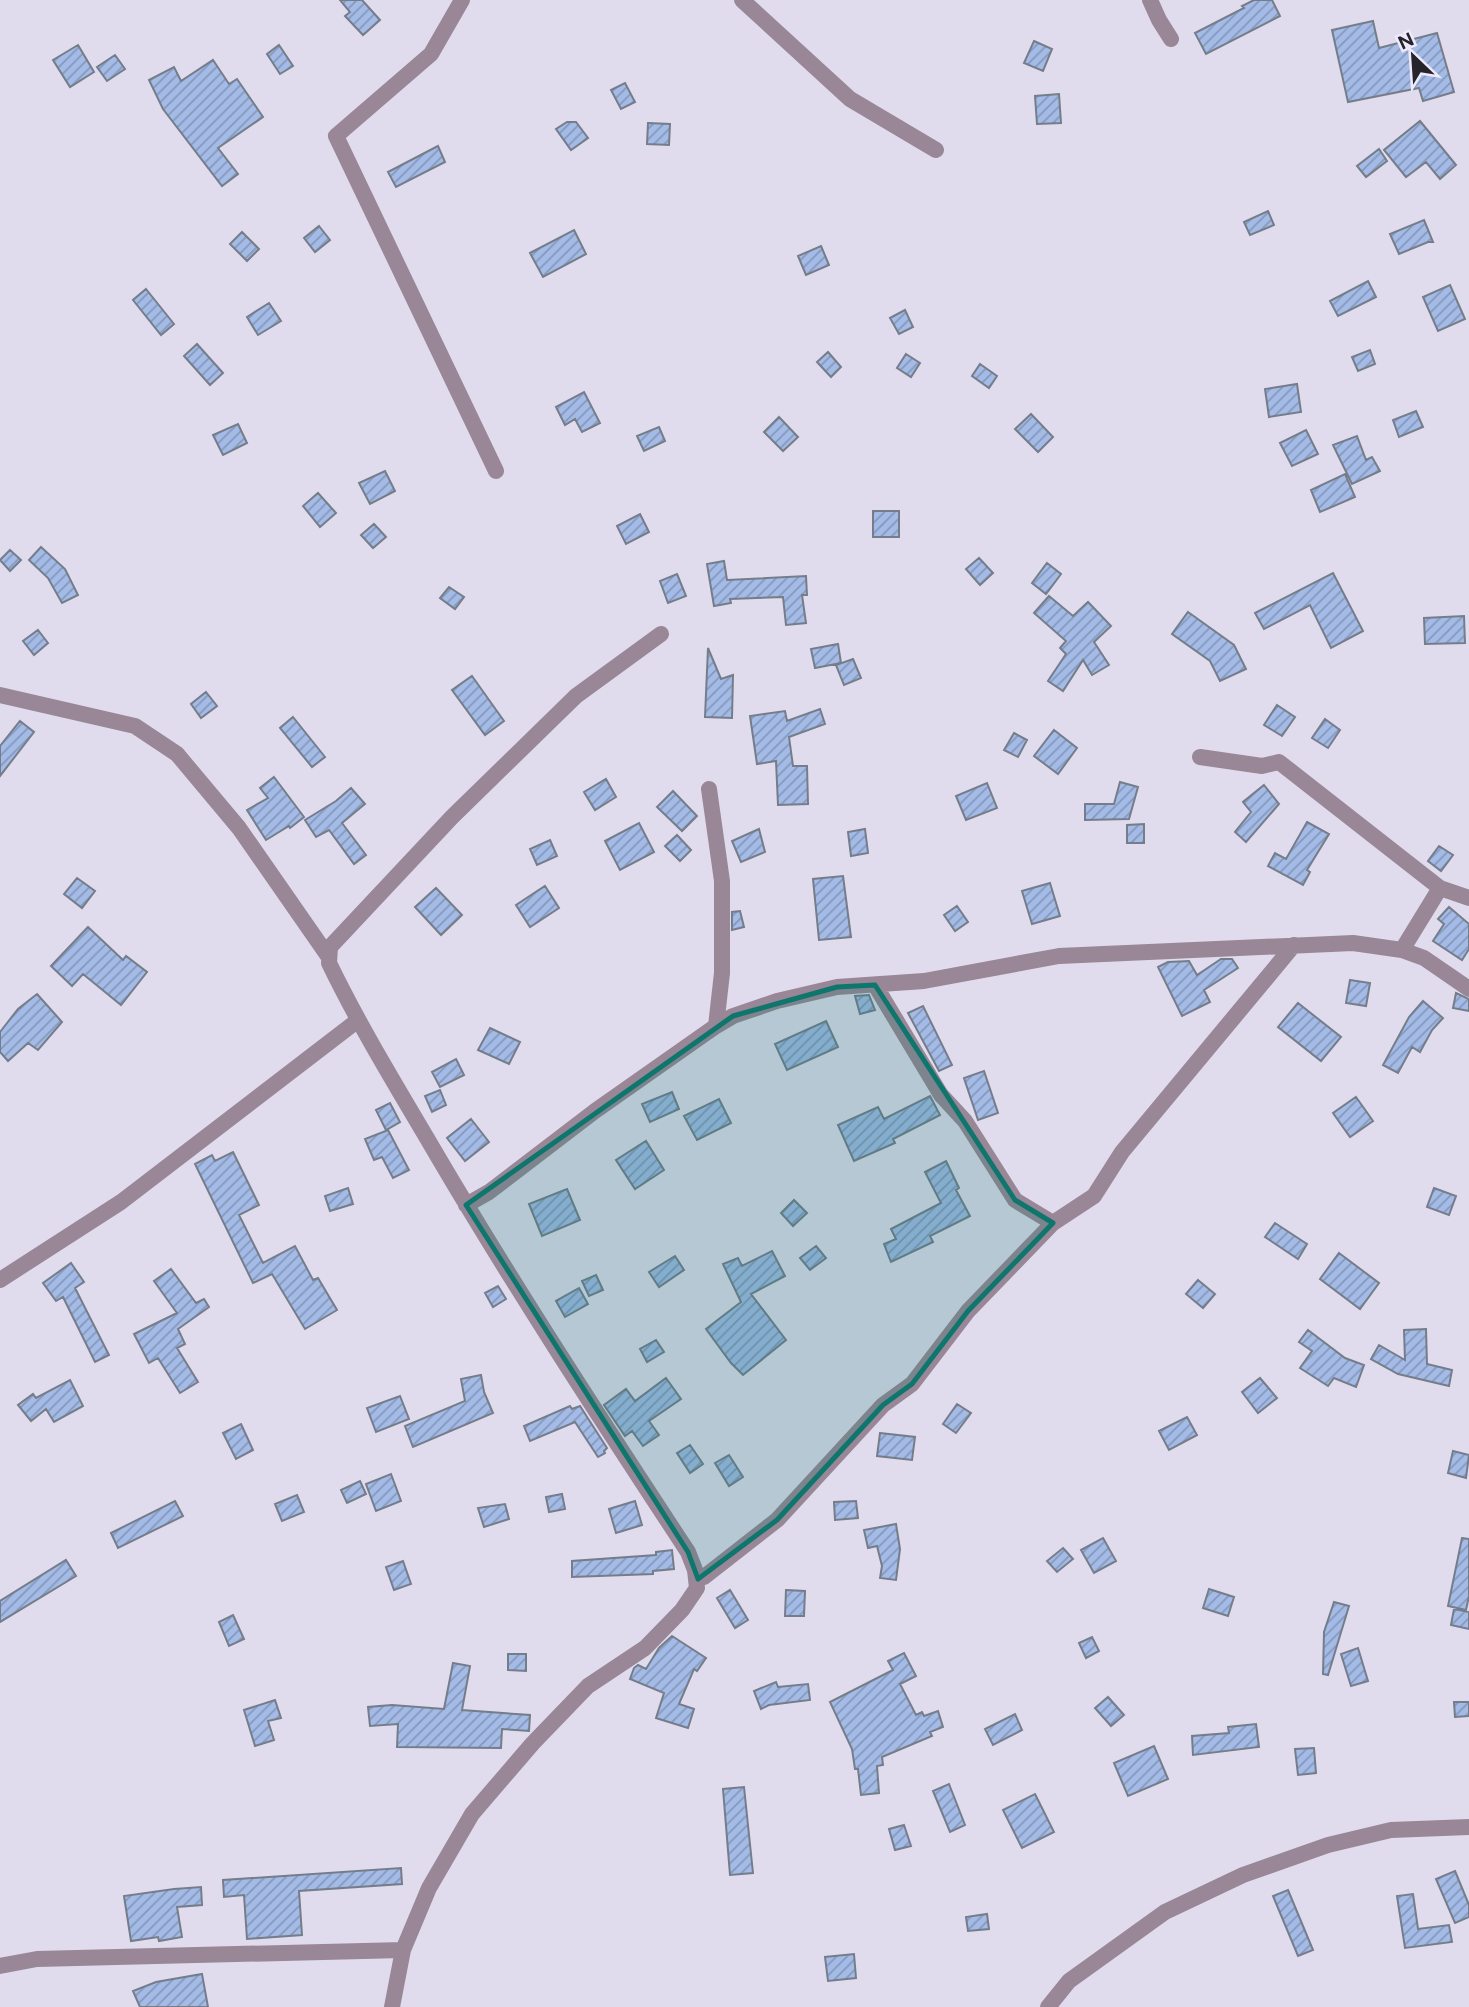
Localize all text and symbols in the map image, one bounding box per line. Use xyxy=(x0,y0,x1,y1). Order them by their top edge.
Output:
north arrow xyxy=(1378,21,1448,91)
text: N xyxy=(1395,28,1418,55)

